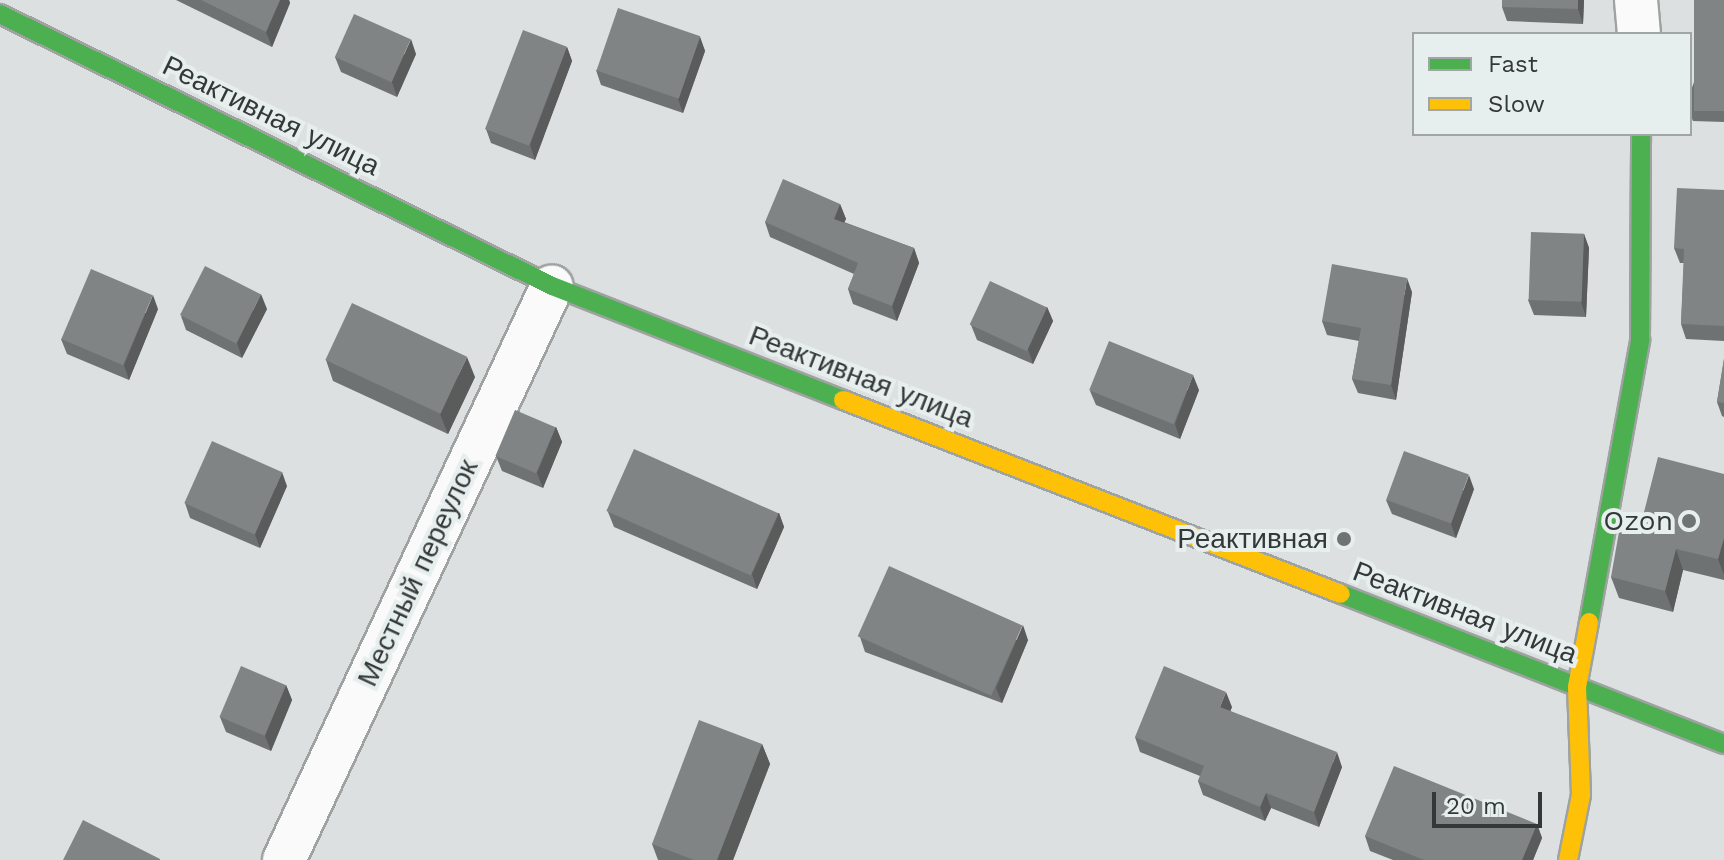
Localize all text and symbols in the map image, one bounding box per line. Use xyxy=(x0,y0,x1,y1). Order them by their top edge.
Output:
legend xyxy=(1412,32,1692,136)
street label: Реактивная улица xyxy=(157,49,385,183)
text: Fast xyxy=(1488,50,1538,78)
text: Slow xyxy=(1488,90,1545,118)
street label: Реактивная улица xyxy=(744,319,978,435)
street label: Местный переулок xyxy=(351,454,485,692)
place label: Ozon xyxy=(1603,504,1673,538)
marker: Ozon xyxy=(1680,512,1698,530)
place label: Реактивная xyxy=(1177,522,1328,556)
marker: Реактивная xyxy=(1335,530,1353,548)
street label: Реактивная улица xyxy=(1348,555,1582,671)
scale bar xyxy=(1436,776,1546,826)
text: 20 m xyxy=(1446,792,1506,820)

